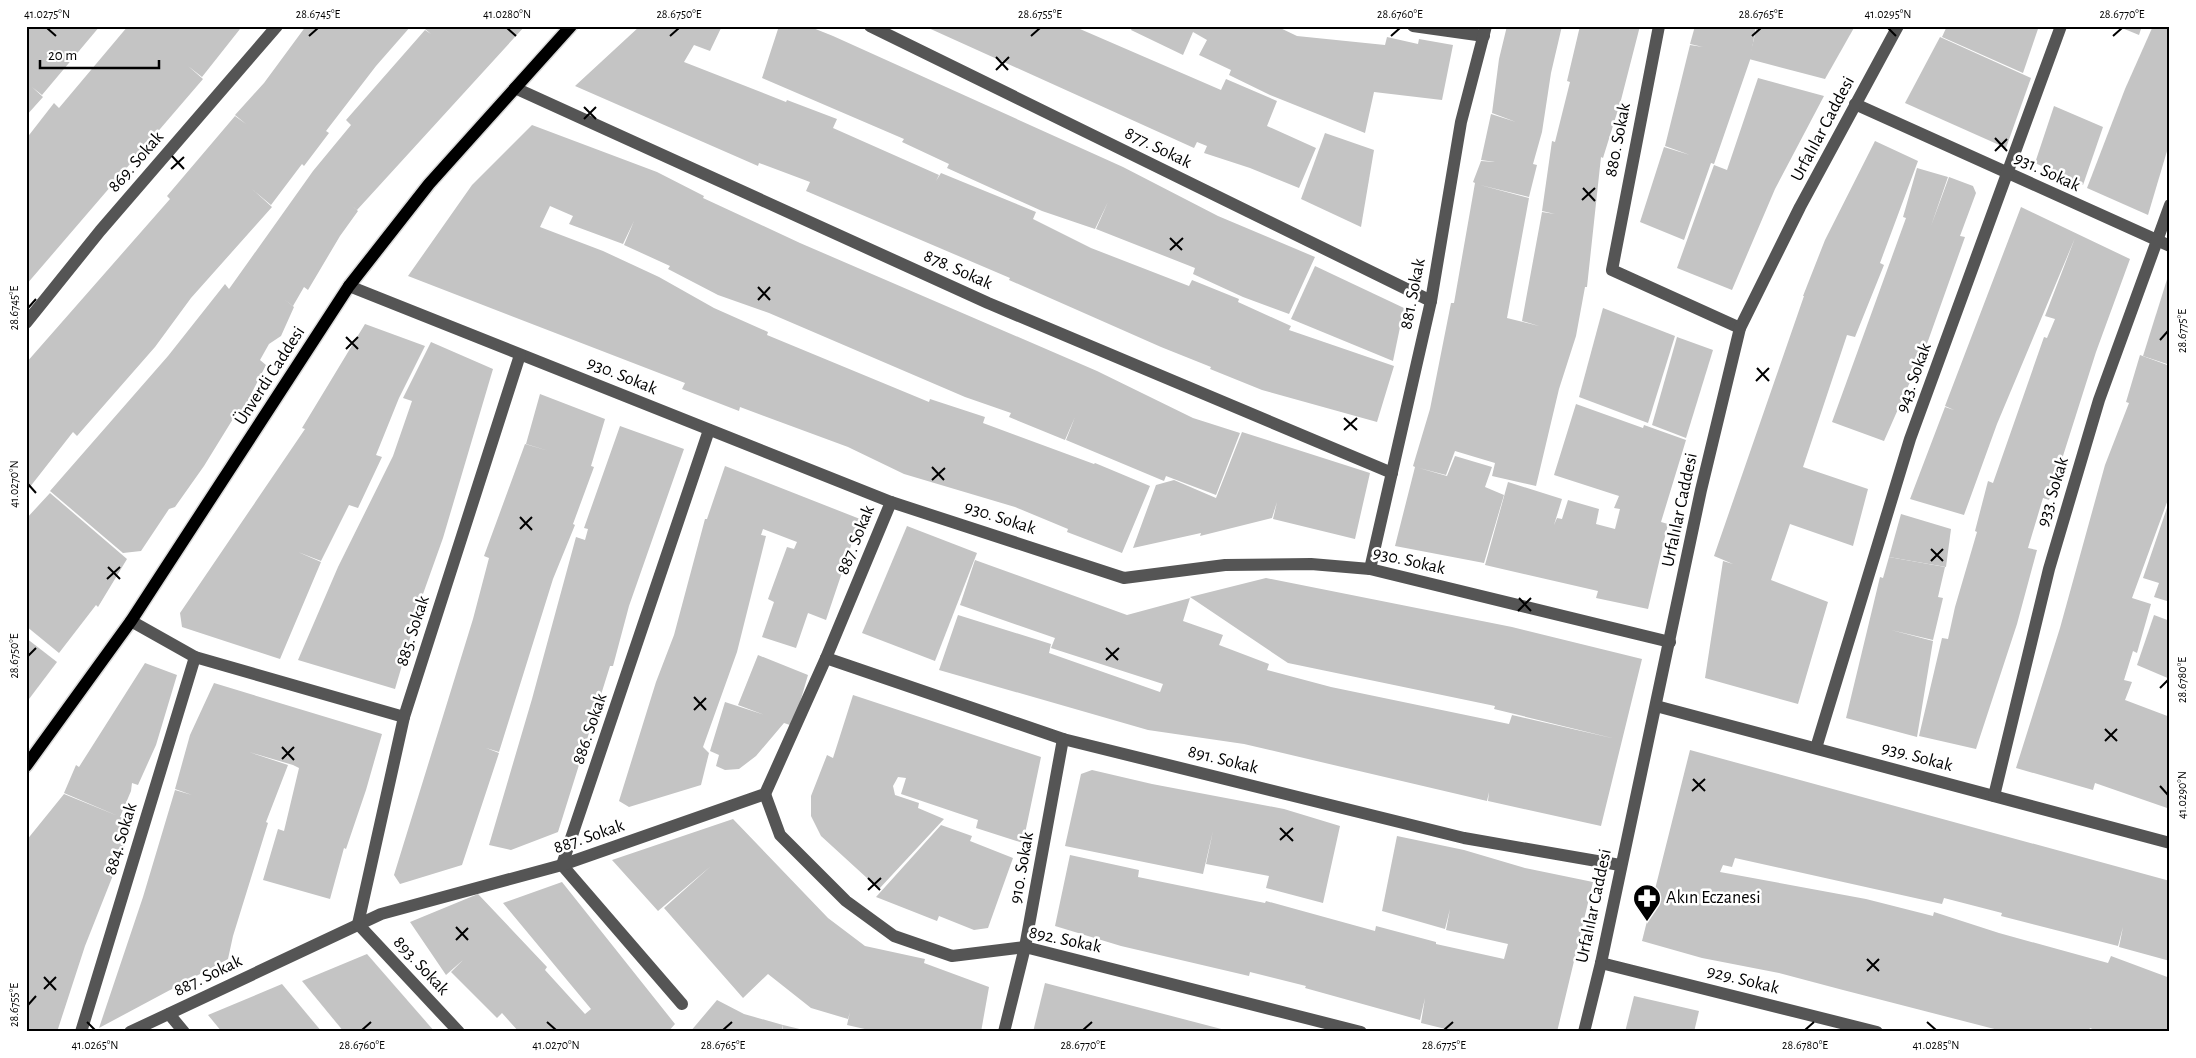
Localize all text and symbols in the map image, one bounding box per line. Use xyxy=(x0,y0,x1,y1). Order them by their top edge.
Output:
text: 41.0275°N xyxy=(24,8,70,20)
text: 28.6745°E xyxy=(296,8,341,20)
text: 41.0280°N xyxy=(483,8,531,20)
text: 28.6750°E xyxy=(656,8,702,20)
text: 28.6755°E xyxy=(1018,8,1062,20)
text: 28.6760°E xyxy=(1377,8,1423,20)
text: 28.6765°E xyxy=(1739,8,1783,20)
text: 41.0295°N xyxy=(1865,8,1911,20)
text: 28.6770°E xyxy=(2099,8,2145,20)
scale bar xyxy=(40,38,159,70)
text: 20 m xyxy=(48,48,77,63)
street label: Urfalılar Caddesi xyxy=(1788,74,1858,184)
street label: 880. Sokak xyxy=(1602,101,1634,179)
street label: 877. Sokak xyxy=(1122,124,1195,172)
street label: 869. Sokak xyxy=(105,128,168,196)
street label: 931. Sokak xyxy=(2011,149,2083,195)
street label: 878. Sokak xyxy=(921,247,996,293)
street label: 881. Sokak xyxy=(1397,256,1429,331)
text: 28.6745°E xyxy=(8,285,20,330)
text: 28.6775°E xyxy=(2176,309,2188,353)
street label: Ünverdi Caddesi xyxy=(230,322,308,429)
street label: 943. Sokak xyxy=(1893,340,1935,415)
street label: 930. Sokak xyxy=(584,354,660,398)
street label: Urfalılar Caddesi xyxy=(1659,451,1701,569)
street label: 933. Sokak xyxy=(2034,454,2072,529)
text: 41.0270°N xyxy=(8,460,20,508)
street label: 930. Sokak xyxy=(962,498,1039,538)
street label: 887. Sokak xyxy=(834,502,878,577)
street label: 930. Sokak xyxy=(1371,544,1448,578)
street label: 885. Sokak xyxy=(393,593,433,669)
text: 28.6750°E xyxy=(8,633,20,679)
text: 28.6780°E xyxy=(2176,657,2188,703)
street label: 886. Sokak xyxy=(569,690,611,767)
street label: 939. Sokak xyxy=(1880,739,1955,775)
street label: 891. Sokak xyxy=(1186,743,1261,778)
text: 41.0290°N xyxy=(2176,771,2188,819)
street label: 884. Sokak xyxy=(102,800,141,877)
street label: 887. Sokak xyxy=(552,816,627,857)
street label: 910. Sokak xyxy=(1007,830,1037,905)
street label: Urfalılar Caddesi xyxy=(1573,847,1615,965)
pharmacy icon: Akın Eczanesi xyxy=(1632,883,1662,922)
place label: Akın Eczanesi xyxy=(1666,889,1761,907)
street label: 892. Sokak xyxy=(1027,924,1104,957)
street label: 893. Sokak xyxy=(390,933,453,999)
street label: 887. Sokak xyxy=(171,952,245,1000)
street label: 929. Sokak xyxy=(1705,962,1782,998)
text: 28.6755°E xyxy=(8,983,20,1027)
text: 41.0265°N xyxy=(72,1039,118,1051)
text: 28.6760°E xyxy=(339,1039,385,1051)
text: 41.0270°N xyxy=(532,1039,580,1051)
text: 28.6765°E xyxy=(701,1039,745,1051)
text: 28.6770°E xyxy=(1060,1039,1106,1051)
text: 28.6775°E xyxy=(1422,1039,1466,1051)
text: 28.6780°E xyxy=(1782,1039,1828,1051)
text: 41.0285°N xyxy=(1913,1039,1959,1051)

